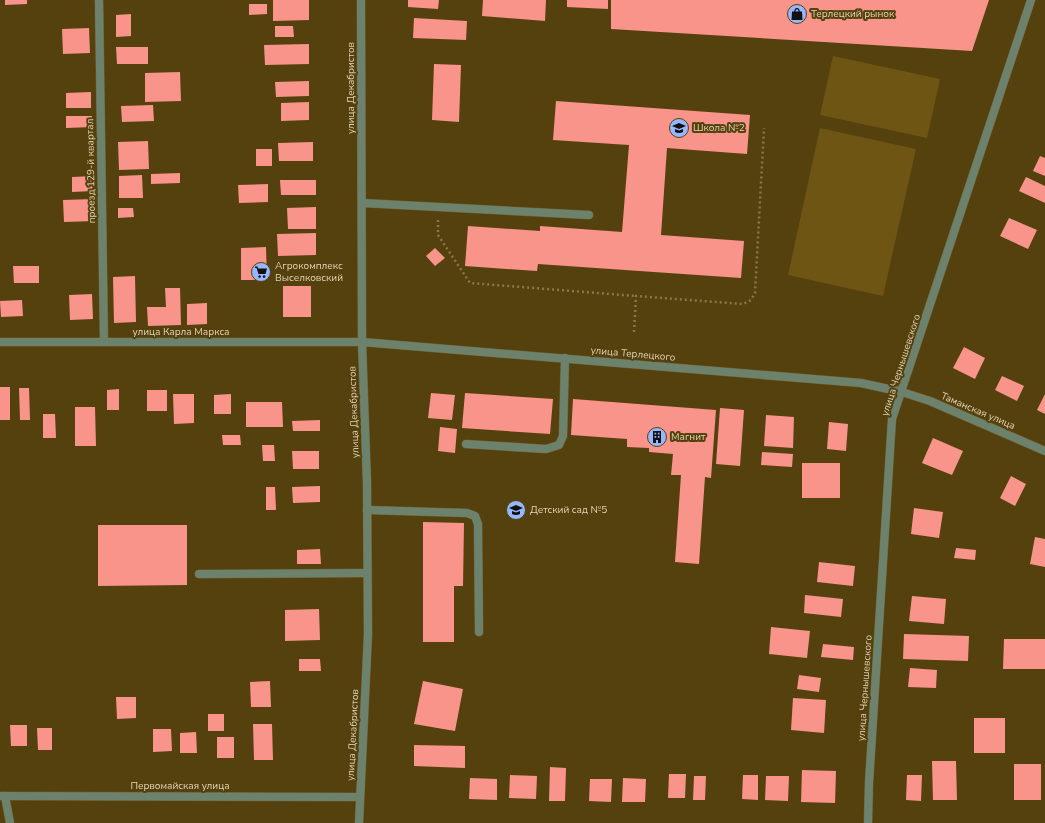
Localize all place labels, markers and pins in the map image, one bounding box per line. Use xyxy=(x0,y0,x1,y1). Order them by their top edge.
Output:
shop icon: Терлецкий рынок xyxy=(786,3,808,25)
place label: Терлецкий рынок xyxy=(811,7,895,21)
school or university icon: Школа №2 xyxy=(668,117,690,139)
place label: Школа №2 xyxy=(693,121,745,135)
place label: Агрокомплекс Выселковский xyxy=(275,259,343,285)
supermarket icon: Агрокомплекс Выселковский xyxy=(250,261,272,283)
building icon: Магнит xyxy=(646,426,668,448)
place label: Магнит xyxy=(671,430,706,444)
school or university icon: Детский сад №5 xyxy=(505,499,527,521)
place label: Детский сад №5 xyxy=(530,503,607,517)

